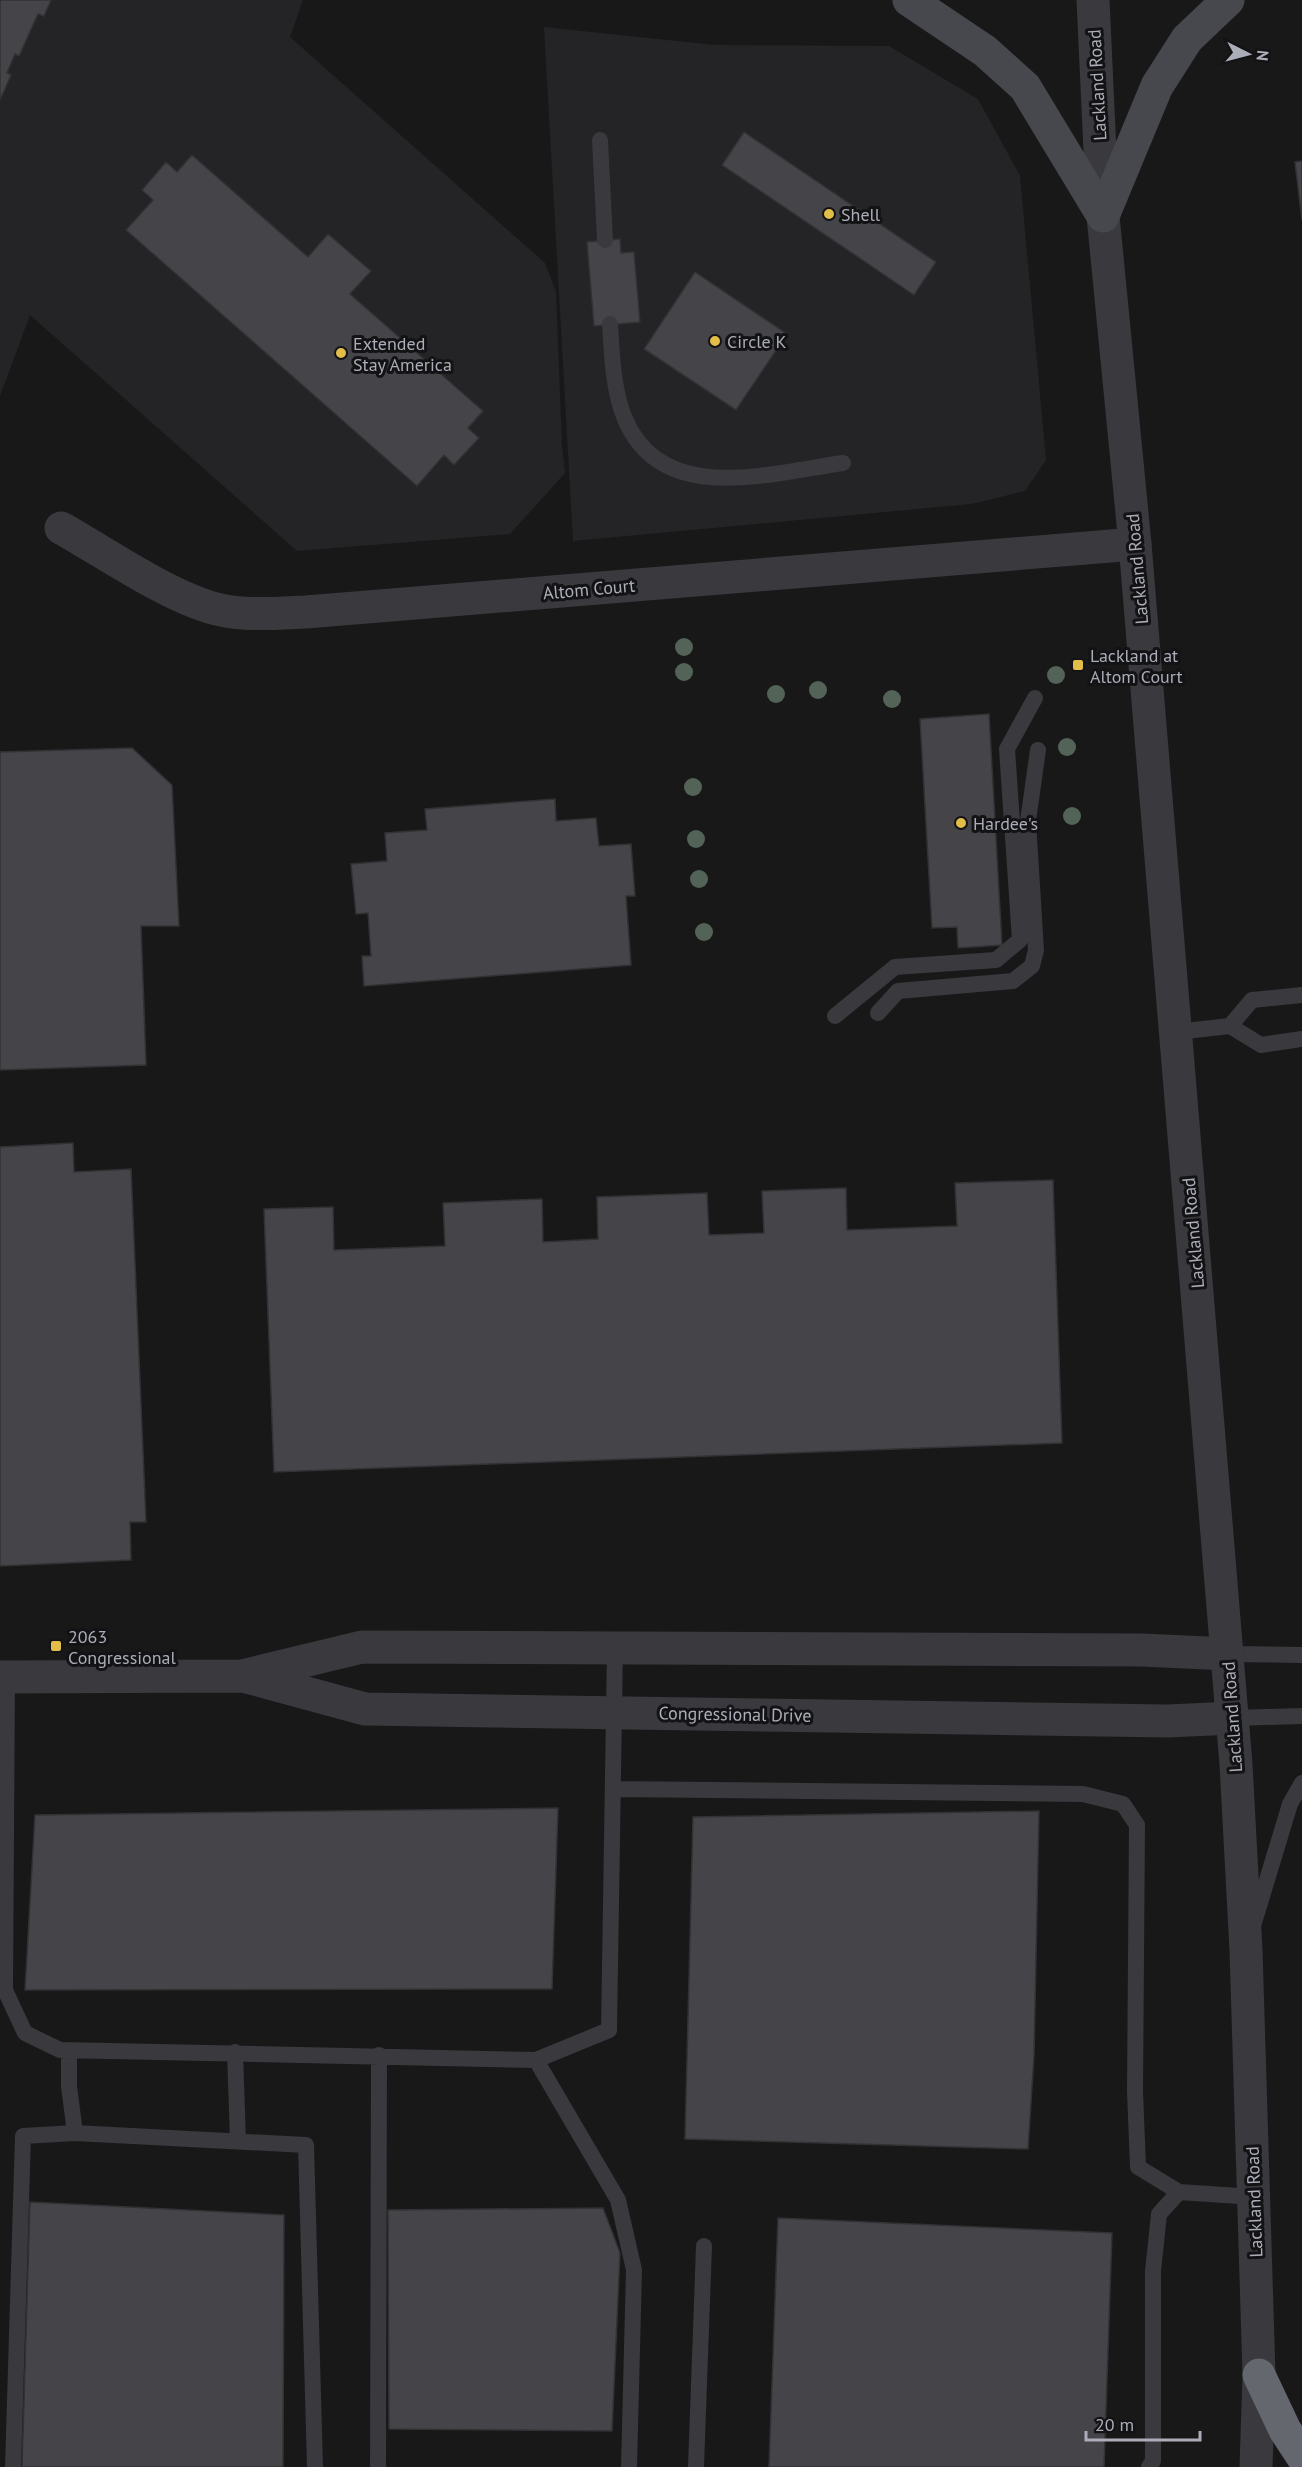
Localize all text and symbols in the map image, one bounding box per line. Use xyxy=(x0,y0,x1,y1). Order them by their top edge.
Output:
north arrow xyxy=(1218,24,1278,84)
street label: Lackland Road xyxy=(1083,29,1111,141)
text: N xyxy=(1252,49,1273,62)
place label: Shell xyxy=(841,203,881,226)
marker: Shell xyxy=(822,207,836,221)
place label: Circle K xyxy=(727,330,787,353)
place label: Extended Stay America xyxy=(353,332,452,376)
marker: Circle K xyxy=(708,334,722,348)
marker: Extended Stay America xyxy=(334,346,348,360)
street label: Lackland Road xyxy=(1121,513,1153,625)
street label: Altom Court xyxy=(542,574,636,604)
place label: Lackland at Altom Court xyxy=(1090,644,1183,688)
marker: Lackland at Altom Court xyxy=(1071,658,1085,672)
place label: Hardee's xyxy=(973,812,1038,835)
marker: Hardee's xyxy=(954,816,968,830)
street label: Lackland Road xyxy=(1177,1177,1209,1289)
place label: 2063 Congressional xyxy=(68,1625,176,1669)
marker: 2063 Congressional xyxy=(49,1639,63,1653)
street label: Lackland Road xyxy=(1217,1661,1247,1773)
street label: Congressional Drive xyxy=(658,1701,812,1727)
street label: Lackland Road xyxy=(1241,2146,1267,2258)
scale bar xyxy=(1086,2404,1200,2442)
text: 20 m xyxy=(1095,2413,1134,2436)

